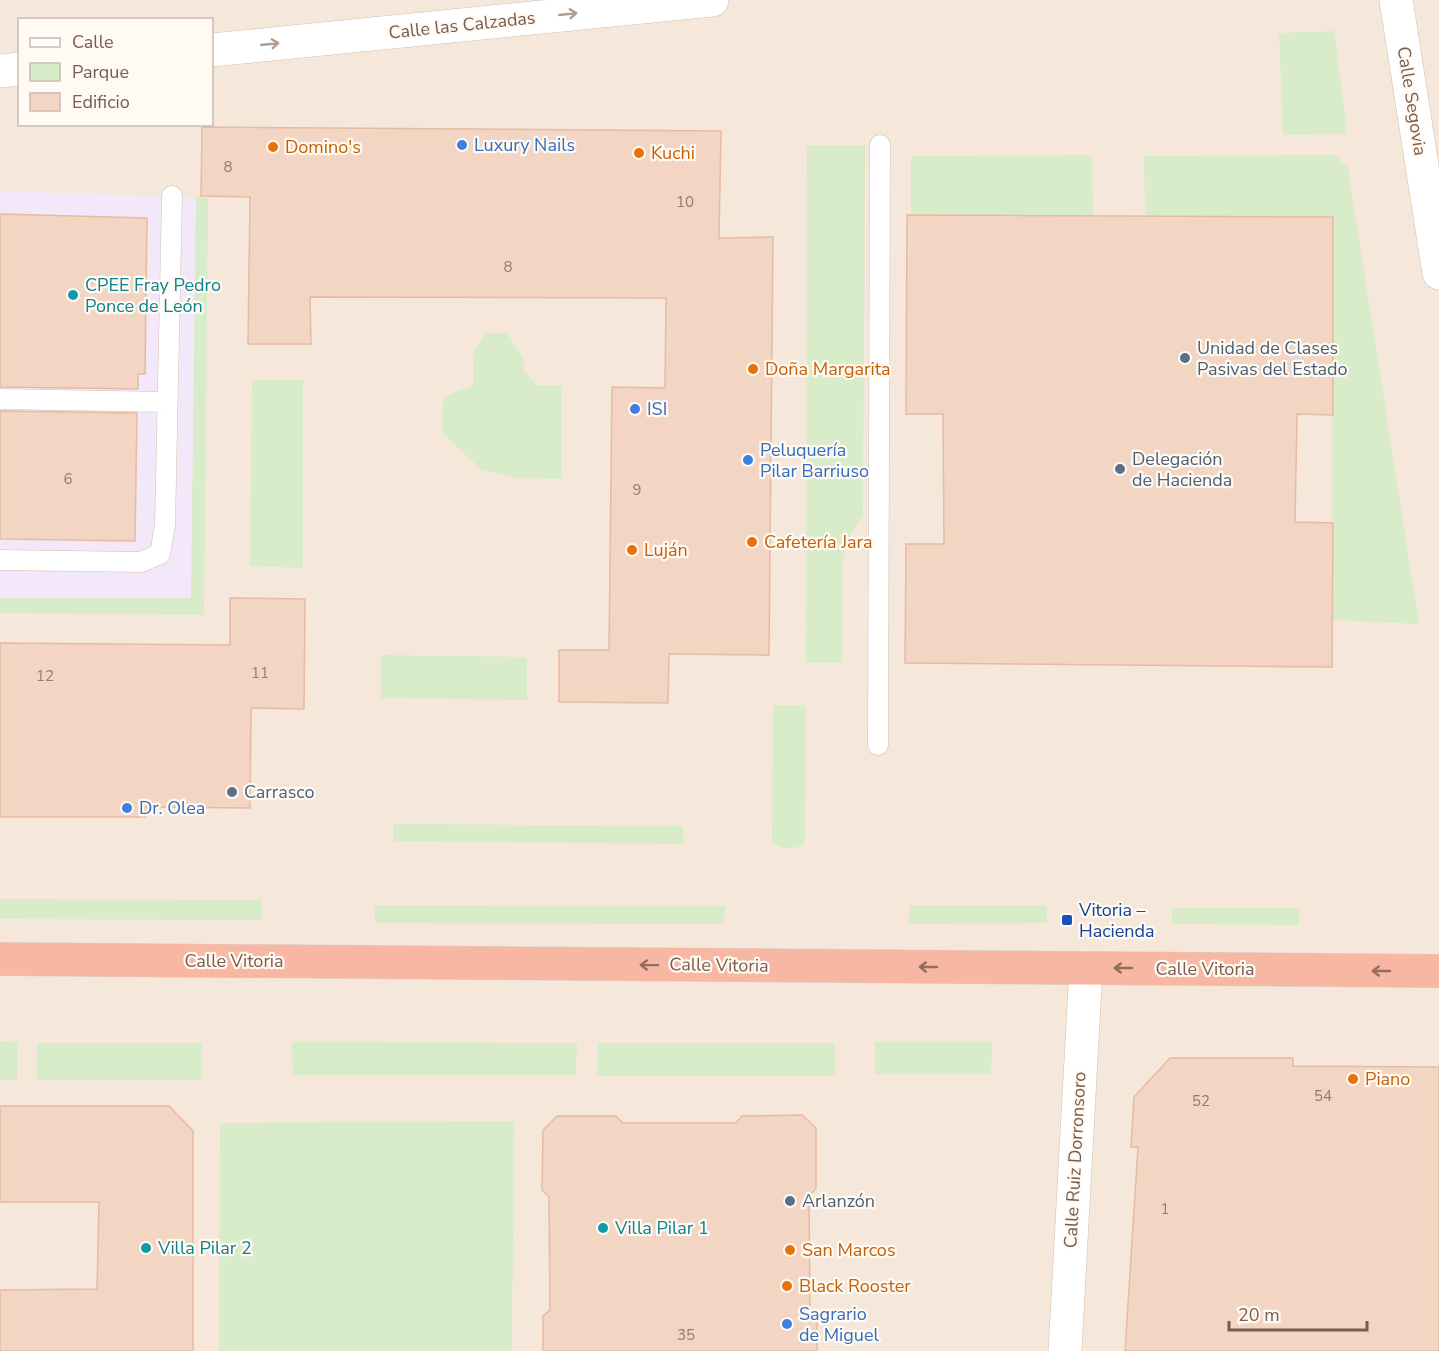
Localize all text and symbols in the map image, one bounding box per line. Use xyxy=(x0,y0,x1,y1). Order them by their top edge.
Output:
street label: Calle las Calzadas xyxy=(387,5,537,45)
one-way arrow xyxy=(558,9,578,20)
legend xyxy=(18,18,213,126)
text: Calle xyxy=(72,30,114,54)
one-way arrow xyxy=(259,38,279,49)
street label: Calle Segovia xyxy=(1392,45,1432,157)
text: Parque xyxy=(72,60,129,84)
text: Edificio xyxy=(72,90,130,114)
place label: Luxury Nails xyxy=(474,133,575,157)
place label: Domino's xyxy=(285,135,361,159)
marker: Luxury Nails xyxy=(455,138,469,152)
marker: Domino's xyxy=(266,140,280,154)
place label: Kuchi xyxy=(651,141,695,165)
marker: Kuchi xyxy=(632,146,646,160)
house number: 8 xyxy=(223,157,233,177)
house number: 10 xyxy=(676,192,694,212)
house number: 8 xyxy=(503,257,513,277)
place label: CPEE Fray Pedro Ponce de León xyxy=(85,273,221,318)
marker: CPEE Fray Pedro Ponce de León xyxy=(66,288,80,302)
place label: Unidad de Clases Pasivas del Estado xyxy=(1197,336,1348,381)
marker: Unidad de Clases Pasivas del Estado xyxy=(1178,351,1192,365)
place label: Doña Margarita xyxy=(765,357,891,381)
marker: Doña Margarita xyxy=(746,362,760,376)
place label: ISI xyxy=(647,397,667,421)
marker: ISI xyxy=(628,402,642,416)
place label: Peluquería Pilar Barriuso xyxy=(760,438,869,483)
place label: Delegación de Hacienda xyxy=(1132,447,1232,492)
marker: Peluquería Pilar Barriuso xyxy=(741,453,755,467)
marker: Delegación de Hacienda xyxy=(1113,462,1127,476)
house number: 6 xyxy=(63,469,73,489)
house number: 9 xyxy=(632,480,642,500)
place label: Cafetería Jara xyxy=(764,530,873,554)
marker: Cafetería Jara xyxy=(745,535,759,549)
place label: Luján xyxy=(644,538,688,562)
marker: Luján xyxy=(625,543,639,557)
house number: 11 xyxy=(251,663,269,683)
house number: 12 xyxy=(36,666,54,686)
place label: Carrasco xyxy=(244,780,315,804)
marker: Carrasco xyxy=(225,785,239,799)
place label: Dr. Olea xyxy=(139,796,205,820)
marker: Dr. Olea xyxy=(120,801,134,815)
place label: Vitoria – Hacienda xyxy=(1078,898,1155,943)
marker: Vitoria – Hacienda xyxy=(1060,913,1074,927)
street label: Calle Vitoria xyxy=(184,949,284,973)
street label: Calle Vitoria xyxy=(669,952,769,978)
street label: Calle Vitoria xyxy=(1155,957,1255,981)
one-way arrow xyxy=(639,959,659,971)
one-way arrow xyxy=(918,961,938,973)
one-way arrow xyxy=(1113,963,1133,974)
one-way arrow xyxy=(1371,965,1391,977)
place label: Piano xyxy=(1365,1067,1410,1091)
street label: Calle Ruiz Dorronsoro xyxy=(1058,1071,1092,1249)
marker: Piano xyxy=(1346,1072,1360,1086)
house number: 54 xyxy=(1314,1086,1332,1106)
house number: 52 xyxy=(1192,1091,1210,1111)
place label: Arlanzón xyxy=(802,1189,875,1213)
marker: Arlanzón xyxy=(783,1194,797,1208)
house number: 1 xyxy=(1160,1199,1170,1219)
place label: Villa Pilar 1 xyxy=(614,1216,709,1240)
marker: Villa Pilar 1 xyxy=(596,1221,610,1235)
place label: Villa Pilar 2 xyxy=(157,1236,252,1260)
place label: San Marcos xyxy=(802,1238,896,1262)
marker: Villa Pilar 2 xyxy=(139,1241,153,1255)
marker: San Marcos xyxy=(783,1243,797,1257)
place label: Black Rooster xyxy=(799,1274,911,1298)
marker: Black Rooster xyxy=(780,1279,794,1293)
scale bar xyxy=(1229,1294,1367,1332)
place label: Sagrario de Miguel xyxy=(799,1302,879,1347)
text: 20 m xyxy=(1238,1303,1280,1327)
marker: Sagrario de Miguel xyxy=(780,1317,794,1331)
house number: 35 xyxy=(677,1325,695,1345)

